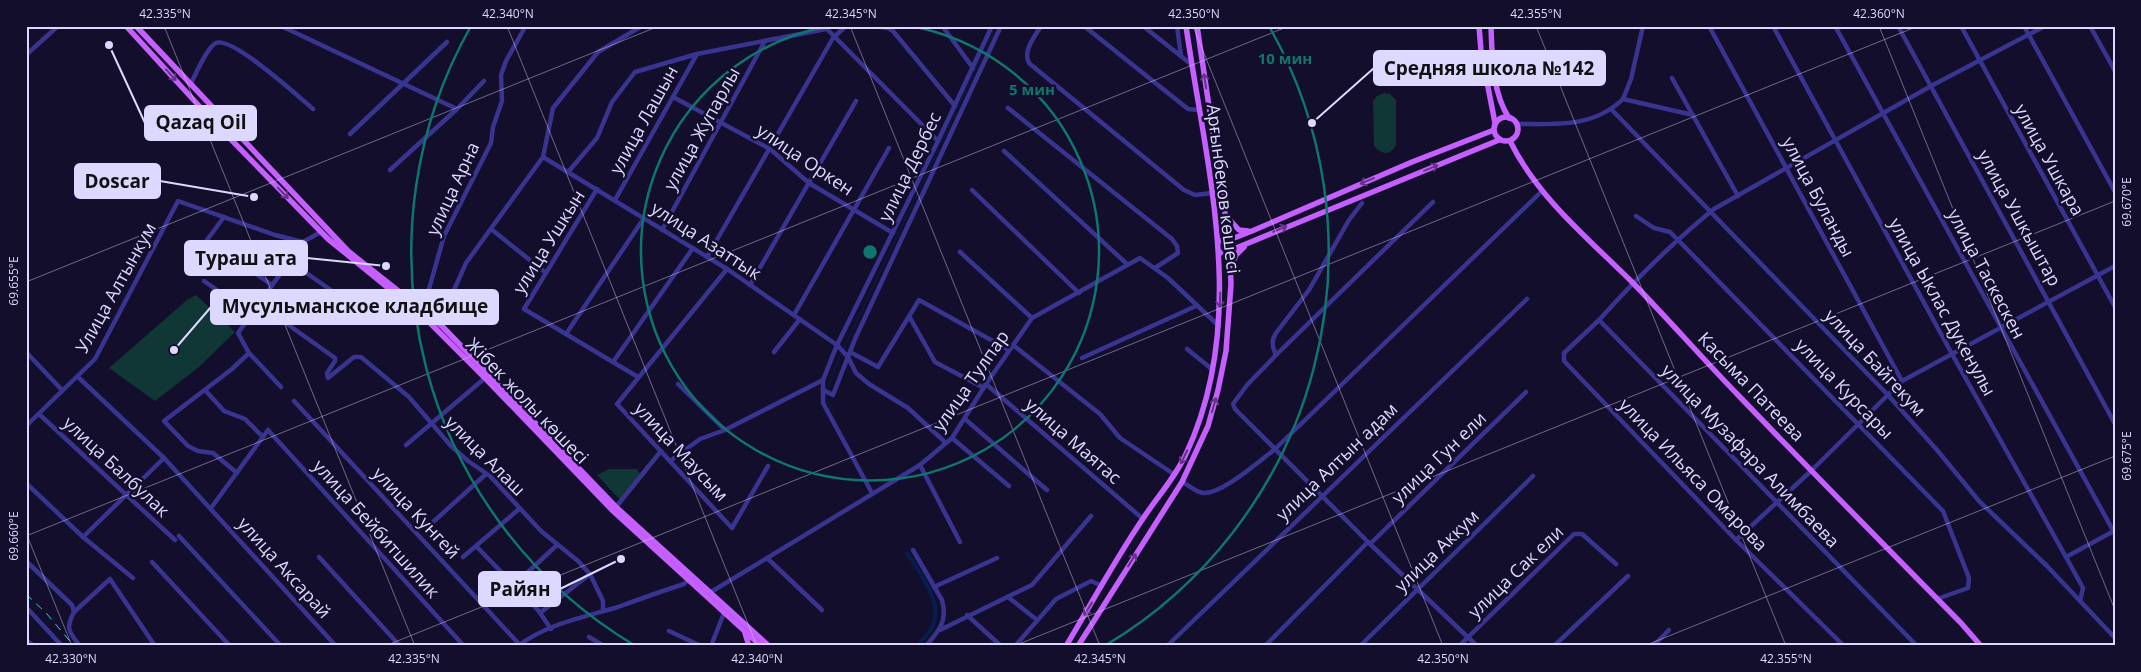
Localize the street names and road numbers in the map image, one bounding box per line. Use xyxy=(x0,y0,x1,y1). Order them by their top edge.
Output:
street label: улица Лашын xyxy=(603,61,683,178)
street label: улица Жупарлы xyxy=(657,63,745,194)
street label: улица Ушкара xyxy=(2009,99,2090,220)
street label: Арғынбеков көшесі xyxy=(1202,103,1246,275)
street label: улица Дербес xyxy=(872,107,946,226)
street label: улица Оркен xyxy=(752,118,859,201)
street label: улица Буланды xyxy=(1777,132,1861,261)
street label: улица Арна xyxy=(420,138,484,239)
street label: улица Ушкыштар xyxy=(1972,145,2067,290)
street label: улица Ушкын xyxy=(507,185,590,298)
street label: улица Азаттык xyxy=(647,196,767,285)
street label: улица Таскескен xyxy=(1942,204,2031,343)
street label: улица Ыклас Дукенулы xyxy=(1884,213,2002,400)
street label: Улица Алтынкум xyxy=(69,218,161,357)
street label: улица Байгекум xyxy=(1820,303,1932,421)
street label: улица Тулпар xyxy=(926,325,1014,436)
street label: Касыма Патеева xyxy=(1693,326,1810,446)
street label: Жібек жолы көшесі xyxy=(461,332,594,469)
street label: улица Курсары xyxy=(1791,333,1899,444)
street label: улица Музафара Алимбаева xyxy=(1656,358,1845,552)
street label: улица Маятас xyxy=(1021,392,1127,489)
street label: улица Ильяса Омарова xyxy=(1614,393,1773,556)
street label: улица Маусым xyxy=(629,396,734,506)
street label: улица Алтын адам xyxy=(1270,397,1402,526)
street label: улица Гун ели xyxy=(1386,406,1491,509)
street label: улица Алаш xyxy=(440,410,531,501)
street label: улица Балбулак xyxy=(58,411,176,522)
street label: улица Бейбитшилик xyxy=(308,454,446,603)
street label: улица Кунгей xyxy=(368,461,466,563)
street label: улица Аккум xyxy=(1389,504,1484,597)
street label: улица Аксарай xyxy=(233,512,337,623)
street label: улица Сак ели xyxy=(1462,520,1568,623)

